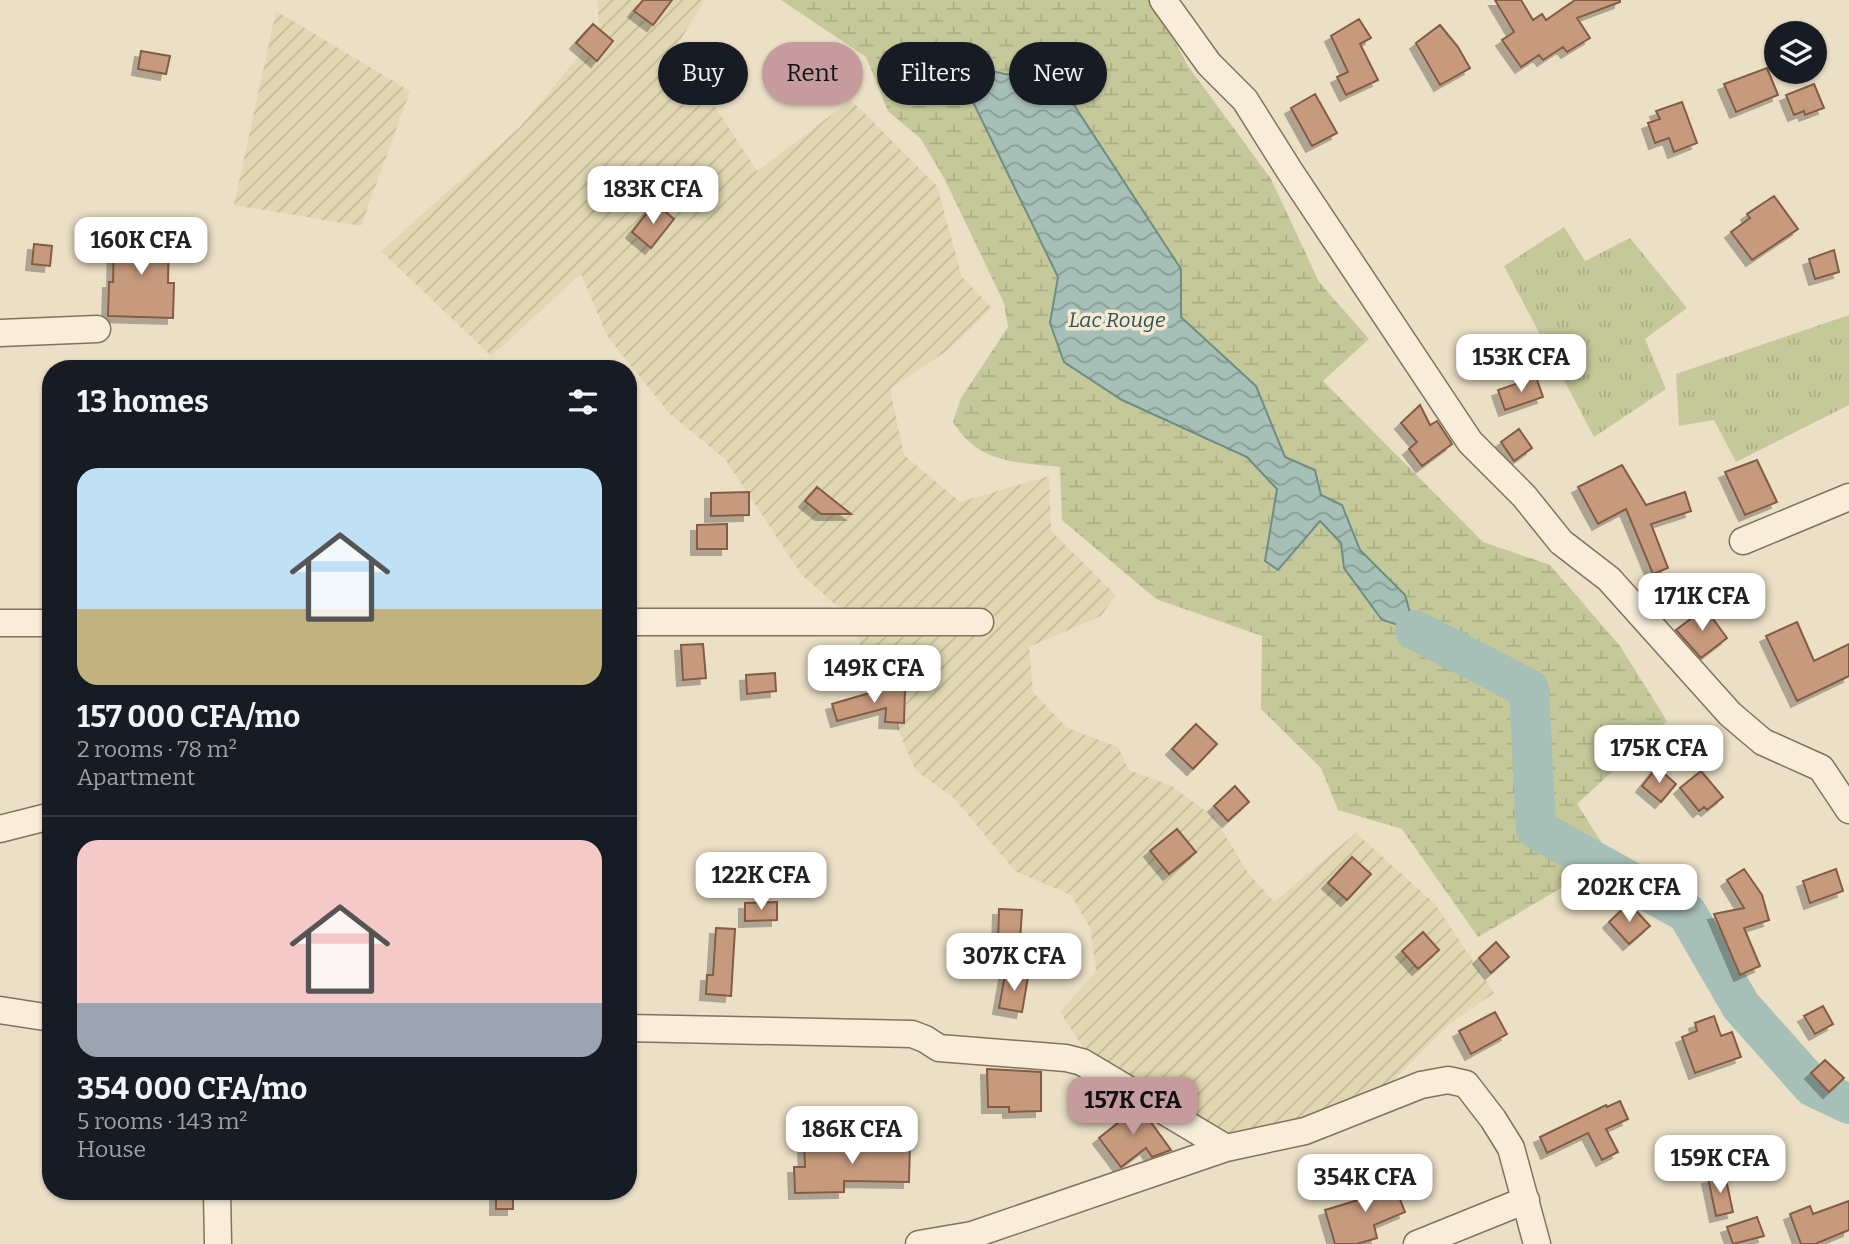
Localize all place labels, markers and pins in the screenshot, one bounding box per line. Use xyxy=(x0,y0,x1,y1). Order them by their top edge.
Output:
pin: 183K CFA xyxy=(581,166,725,226)
pin: 160K CFA xyxy=(69,218,213,277)
pin: 153K CFA xyxy=(1449,334,1593,394)
pin: 171K CFA xyxy=(1630,574,1774,633)
pin: 149K CFA xyxy=(802,646,946,705)
pin: 175K CFA xyxy=(1587,726,1731,785)
pin: 122K CFA xyxy=(689,852,833,912)
pin: 202K CFA xyxy=(1557,864,1701,924)
pin: 307K CFA xyxy=(942,934,1086,993)
pin: 157K CFA xyxy=(1061,1078,1205,1137)
pin: 186K CFA xyxy=(780,1106,924,1166)
pin: 159K CFA xyxy=(1648,1136,1792,1195)
pin: 354K CFA xyxy=(1293,1154,1437,1214)

